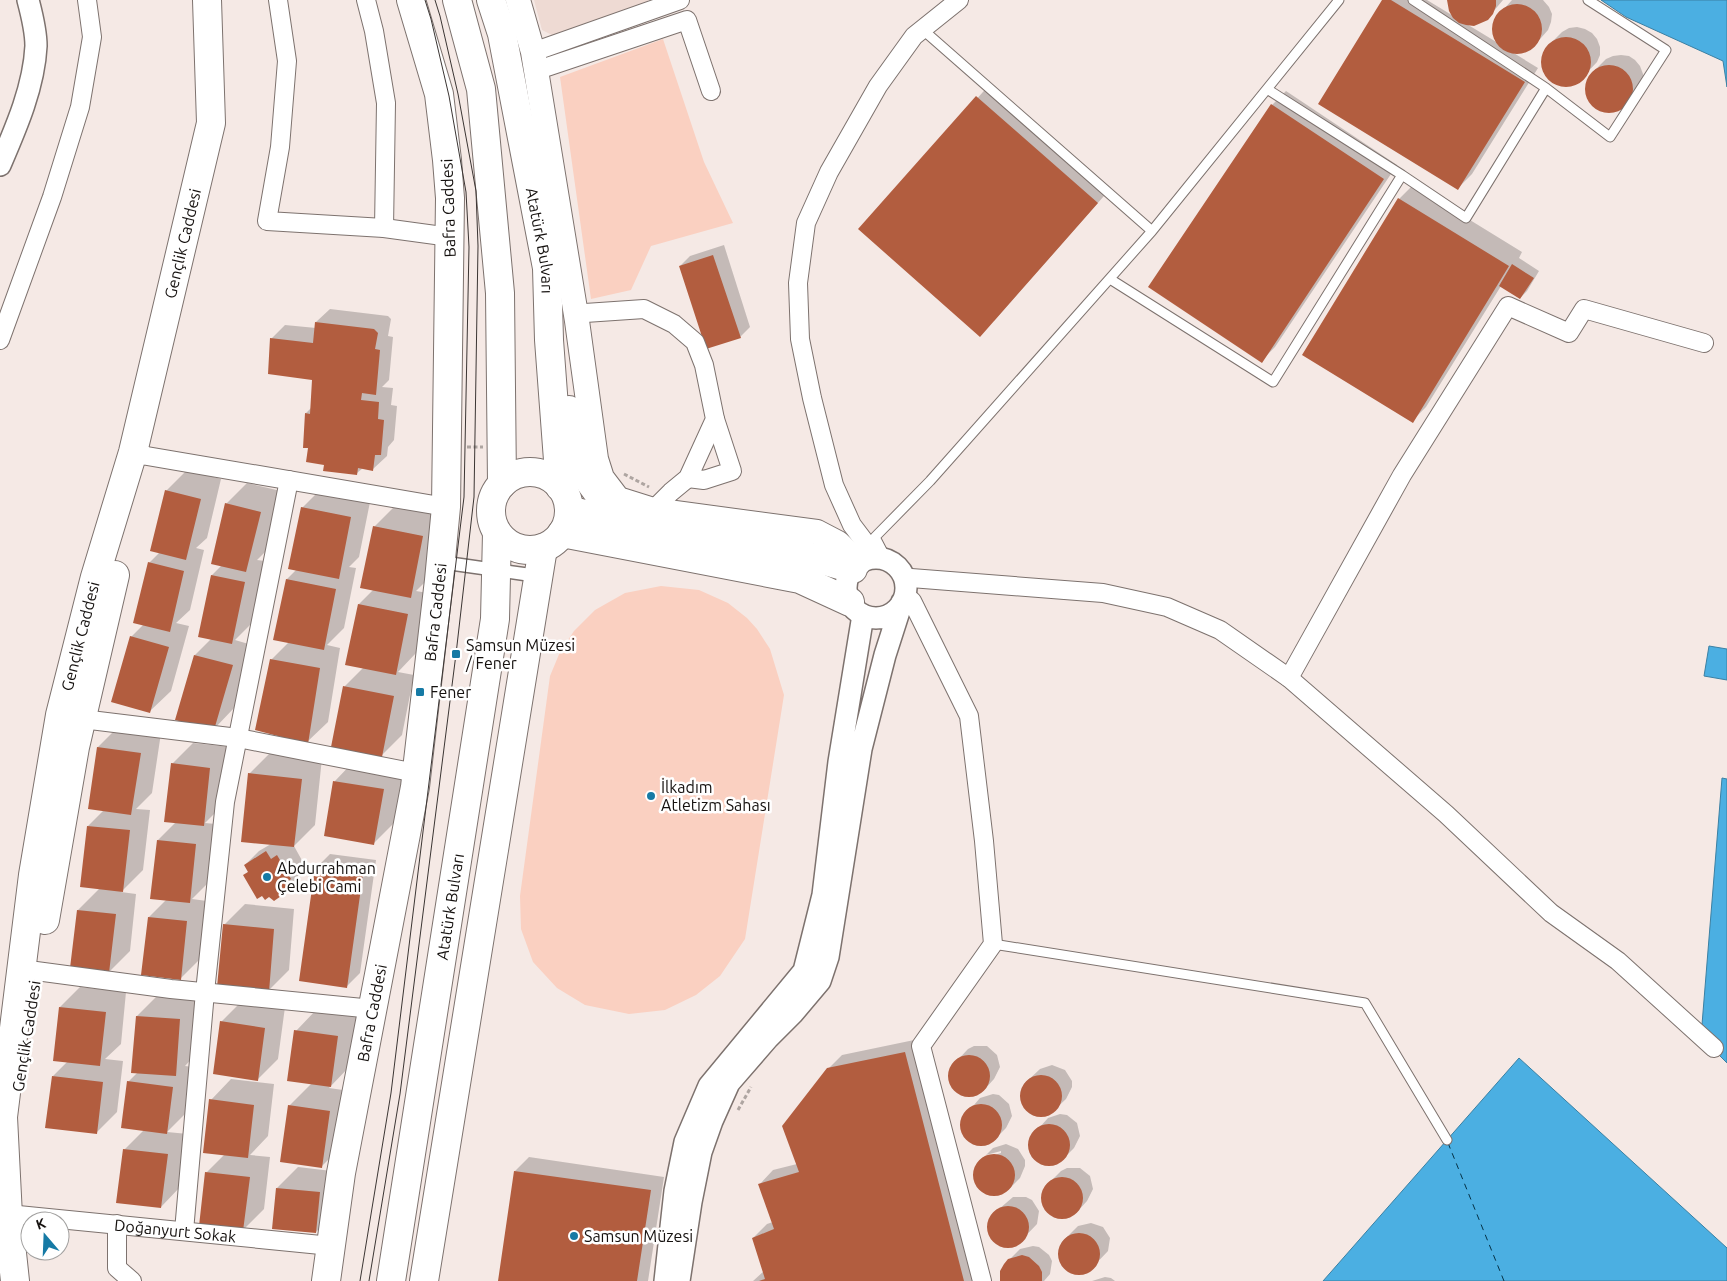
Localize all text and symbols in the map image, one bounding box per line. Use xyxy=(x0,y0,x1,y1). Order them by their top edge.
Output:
street label: Bafra Caddesi xyxy=(437,158,459,258)
street label: Atatürk Bulvarı xyxy=(523,186,557,294)
street label: Gençlik Caddesi xyxy=(161,187,204,300)
street label: Bafra Caddesi xyxy=(421,562,450,662)
street label: Gençlik Caddesi xyxy=(57,579,103,693)
place label: Samsun Müzesi / Fener xyxy=(465,636,575,672)
marker: Samsun Müzesi / Fener xyxy=(450,648,462,660)
place label: Fener xyxy=(430,683,471,701)
marker: Fener xyxy=(414,686,426,698)
place label: İlkadım Atletizm Sahası xyxy=(661,778,771,814)
marker: İlkadım Atletizm Sahası xyxy=(645,790,657,802)
street label: Atatürk Bulvarı xyxy=(433,852,467,961)
place label: Abdurrahman Çelebi Cami xyxy=(277,859,376,895)
marker: Abdurrahman Çelebi Cami xyxy=(261,871,273,883)
street label: Bafra Caddesi xyxy=(354,963,390,1063)
street label: Gençlik Caddesi xyxy=(8,979,44,1093)
north arrow xyxy=(20,1211,70,1261)
text: K xyxy=(34,1214,48,1233)
street label: Doğanyurt Sokak xyxy=(114,1216,237,1246)
place label: Samsun Müzesi xyxy=(584,1227,693,1245)
marker: Samsun Müzesi xyxy=(568,1230,580,1242)

